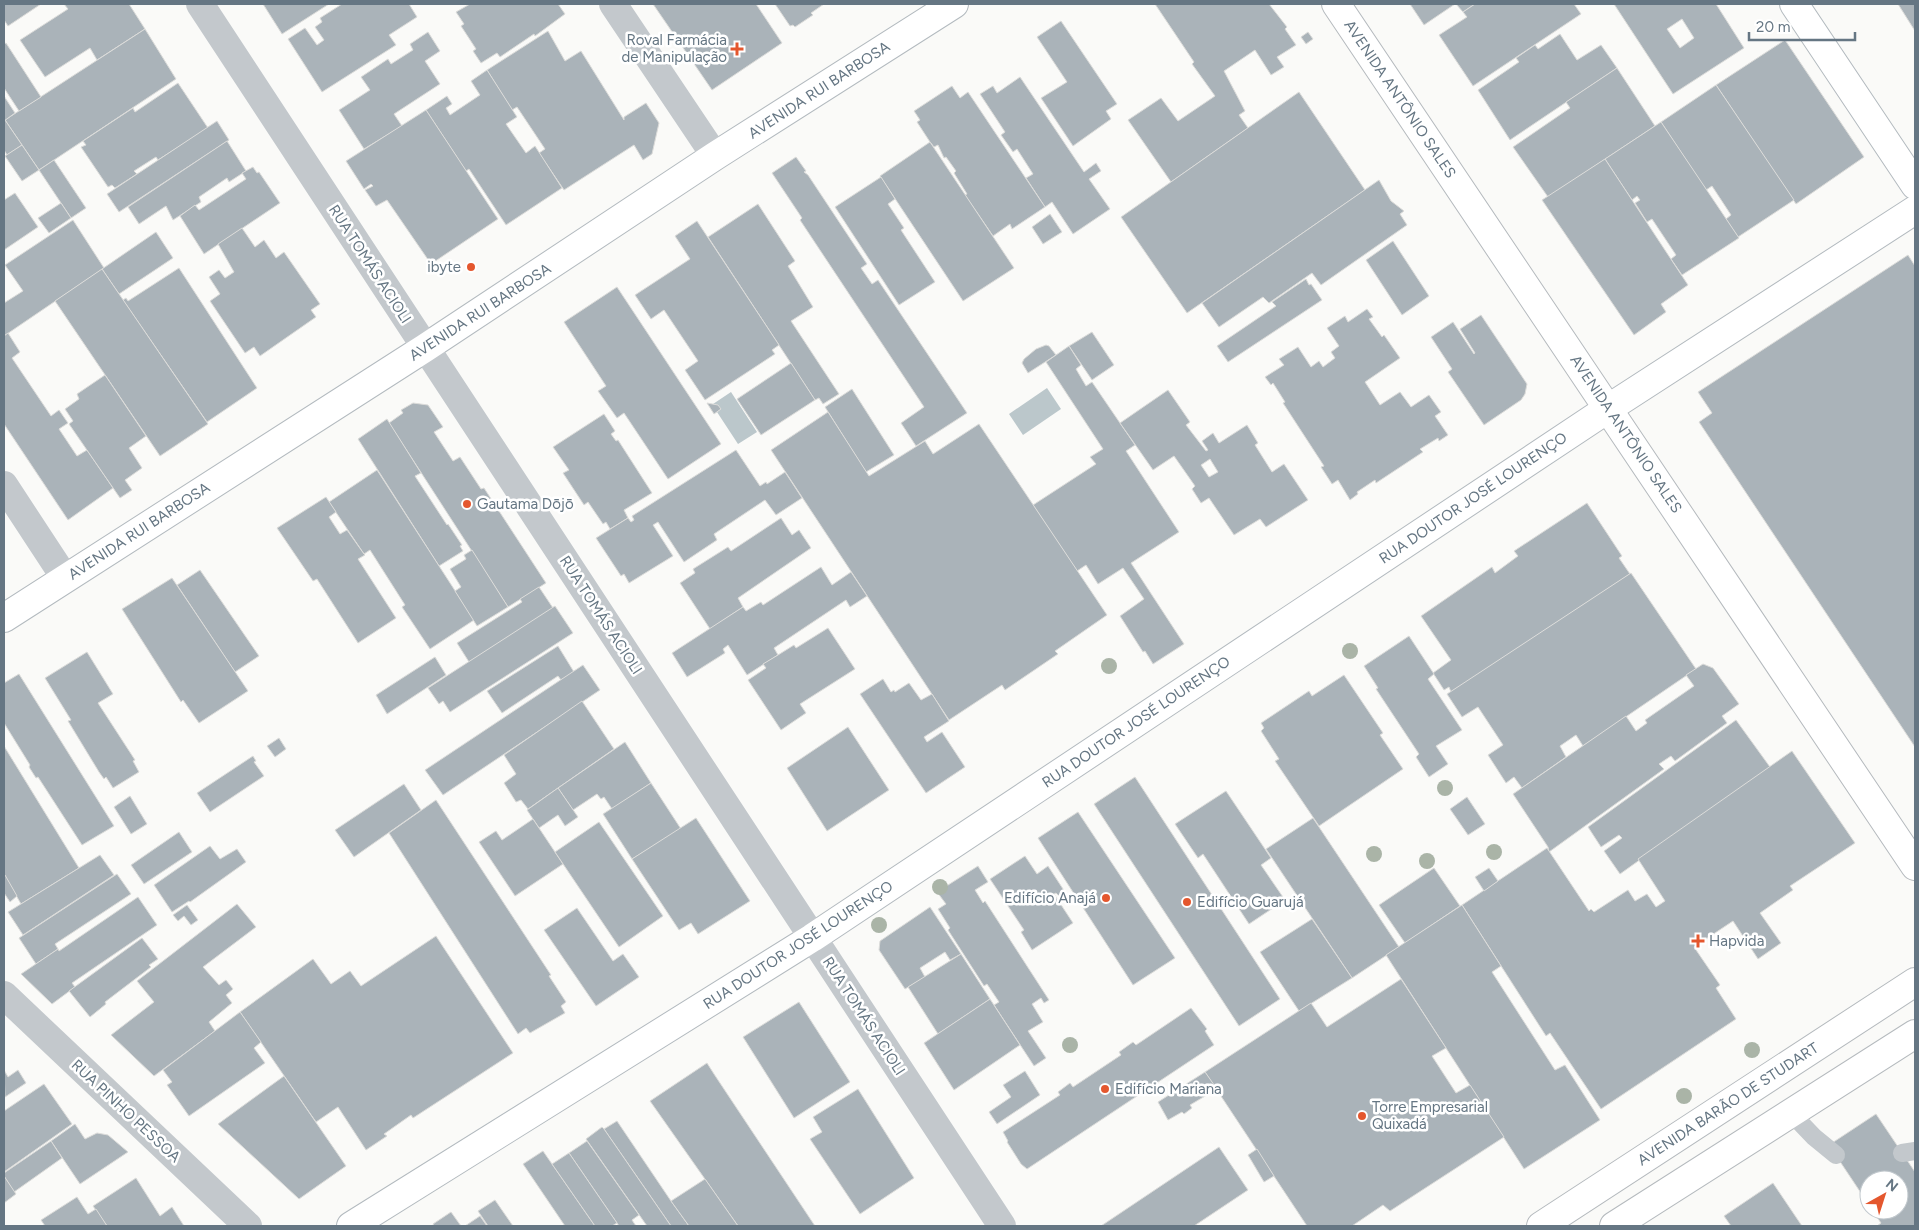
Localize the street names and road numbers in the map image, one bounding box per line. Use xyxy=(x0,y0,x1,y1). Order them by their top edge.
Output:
street label: AVENIDA ANTÔNIO SALES xyxy=(1340,17,1460,181)
street label: AVENIDA RUI BARBOSA xyxy=(745,37,893,143)
street label: RUA TOMÁS ACIOLI xyxy=(325,201,415,327)
street label: AVENIDA RUI BARBOSA xyxy=(406,259,554,365)
street label: AVENIDA ANTÔNIO SALES xyxy=(1566,352,1686,516)
street label: RUA DOUTOR JOSÉ LOURENÇO xyxy=(1376,428,1570,568)
street label: AVENIDA RUI BARBOSA xyxy=(65,478,213,584)
street label: RUA TOMÁS ACIOLI xyxy=(556,552,646,678)
street label: RUA DOUTOR JOSÉ LOURENÇO xyxy=(1039,652,1233,792)
street label: RUA DOUTOR JOSÉ LOURENÇO xyxy=(700,877,896,1013)
street label: RUA TOMÁS ACIOLI xyxy=(819,953,909,1079)
street label: AVENIDA BARÃO DE STUDART xyxy=(1634,1038,1822,1169)
street label: RUA PINHO PESSOA xyxy=(68,1056,184,1166)

